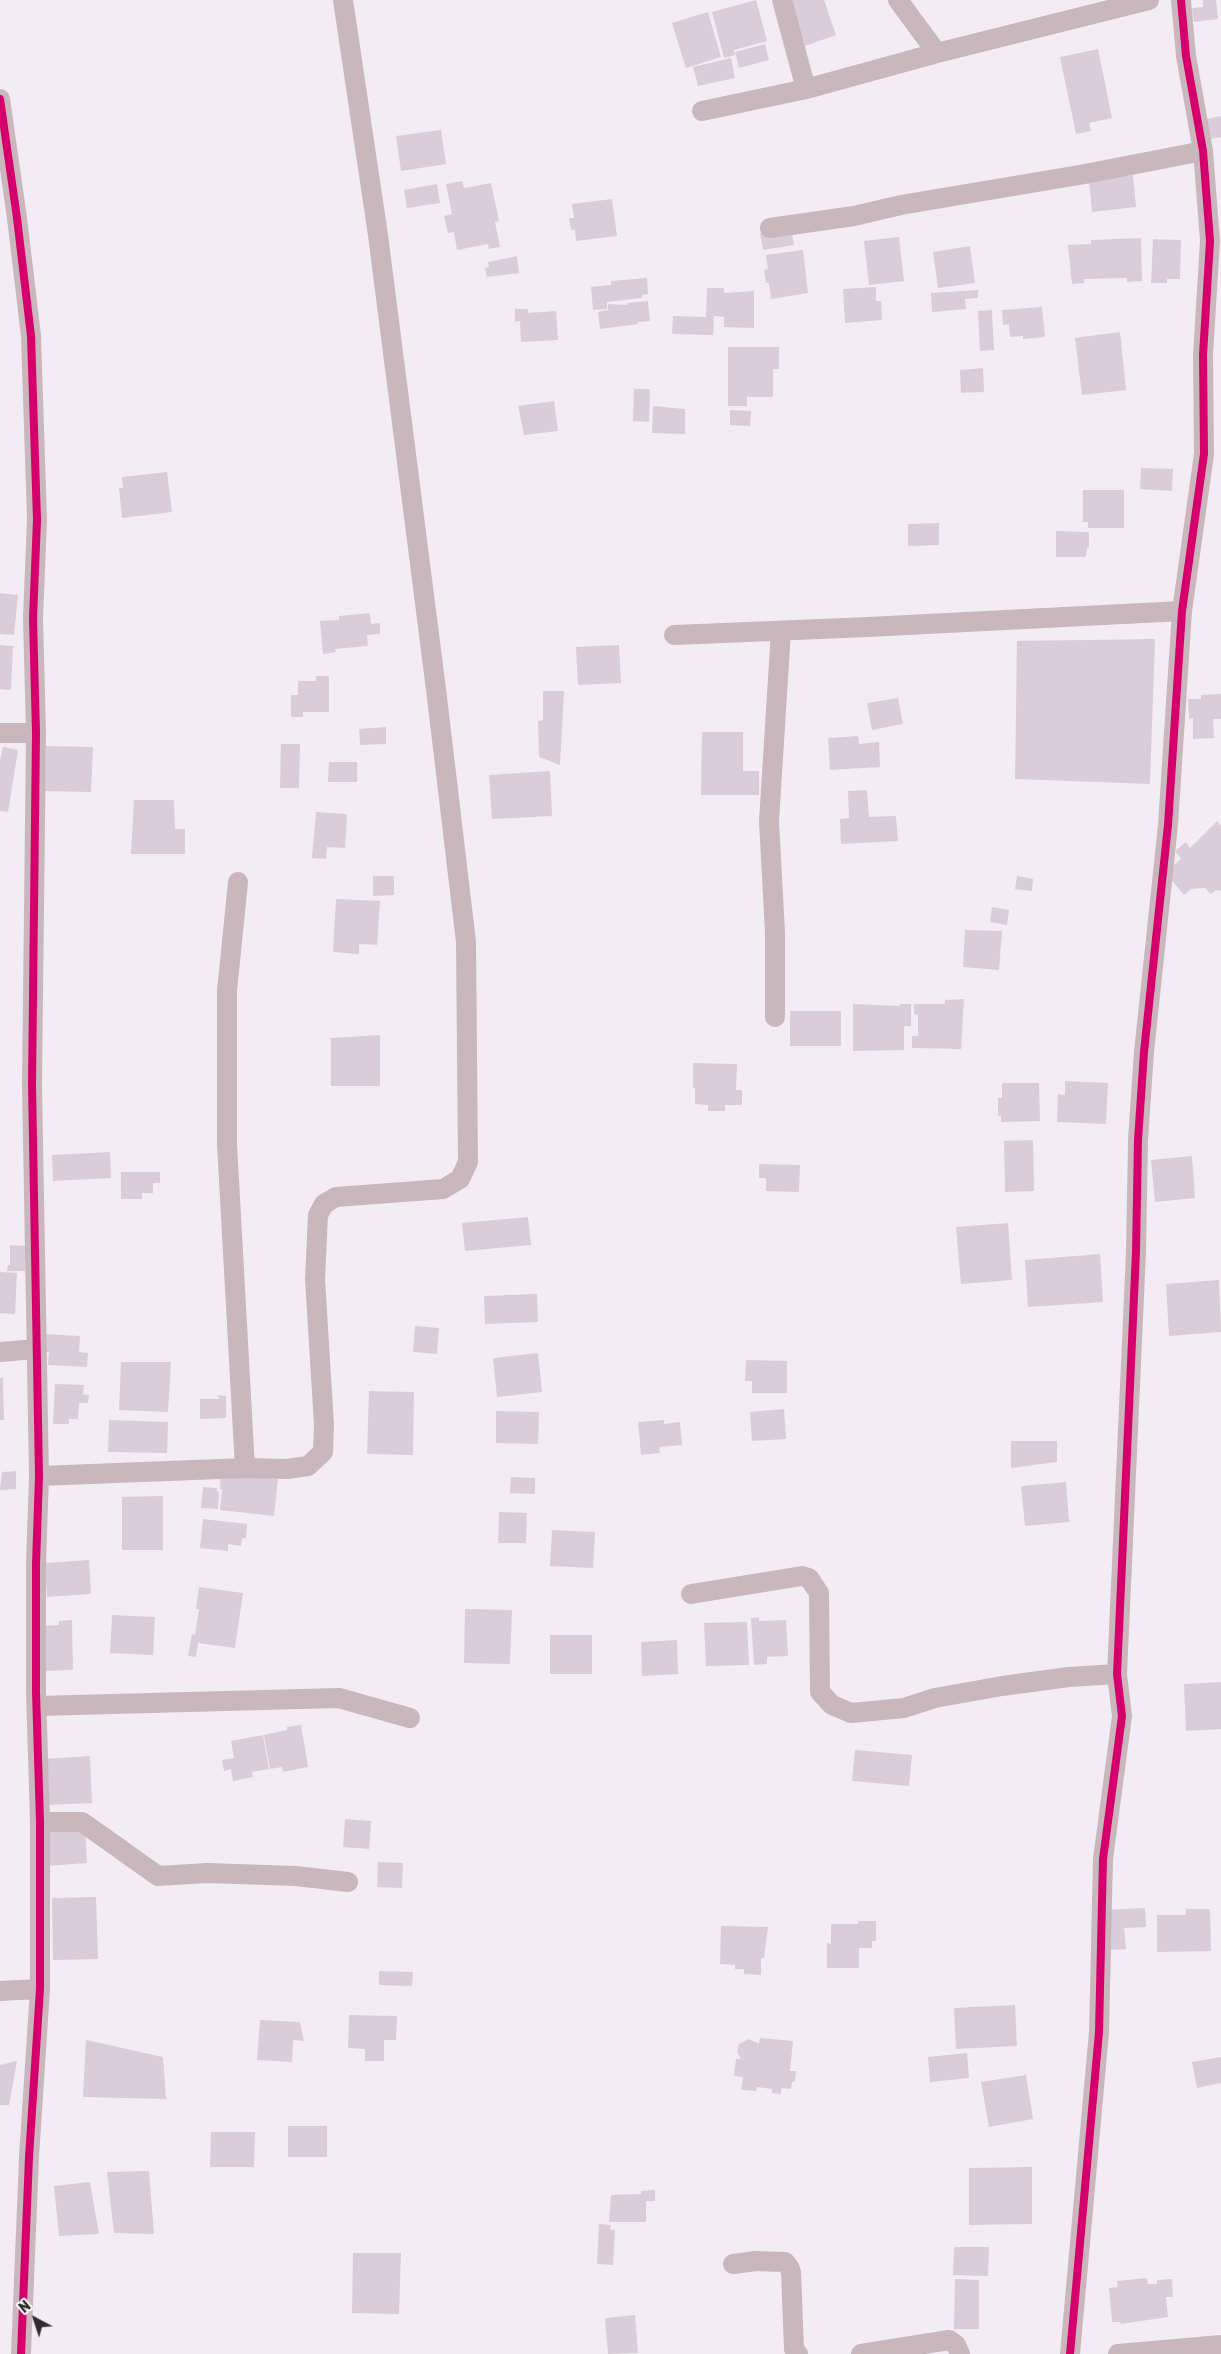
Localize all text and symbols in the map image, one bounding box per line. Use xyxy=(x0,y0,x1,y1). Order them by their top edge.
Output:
north arrow xyxy=(10,2294,60,2344)
text: N xyxy=(16,2297,34,2317)

